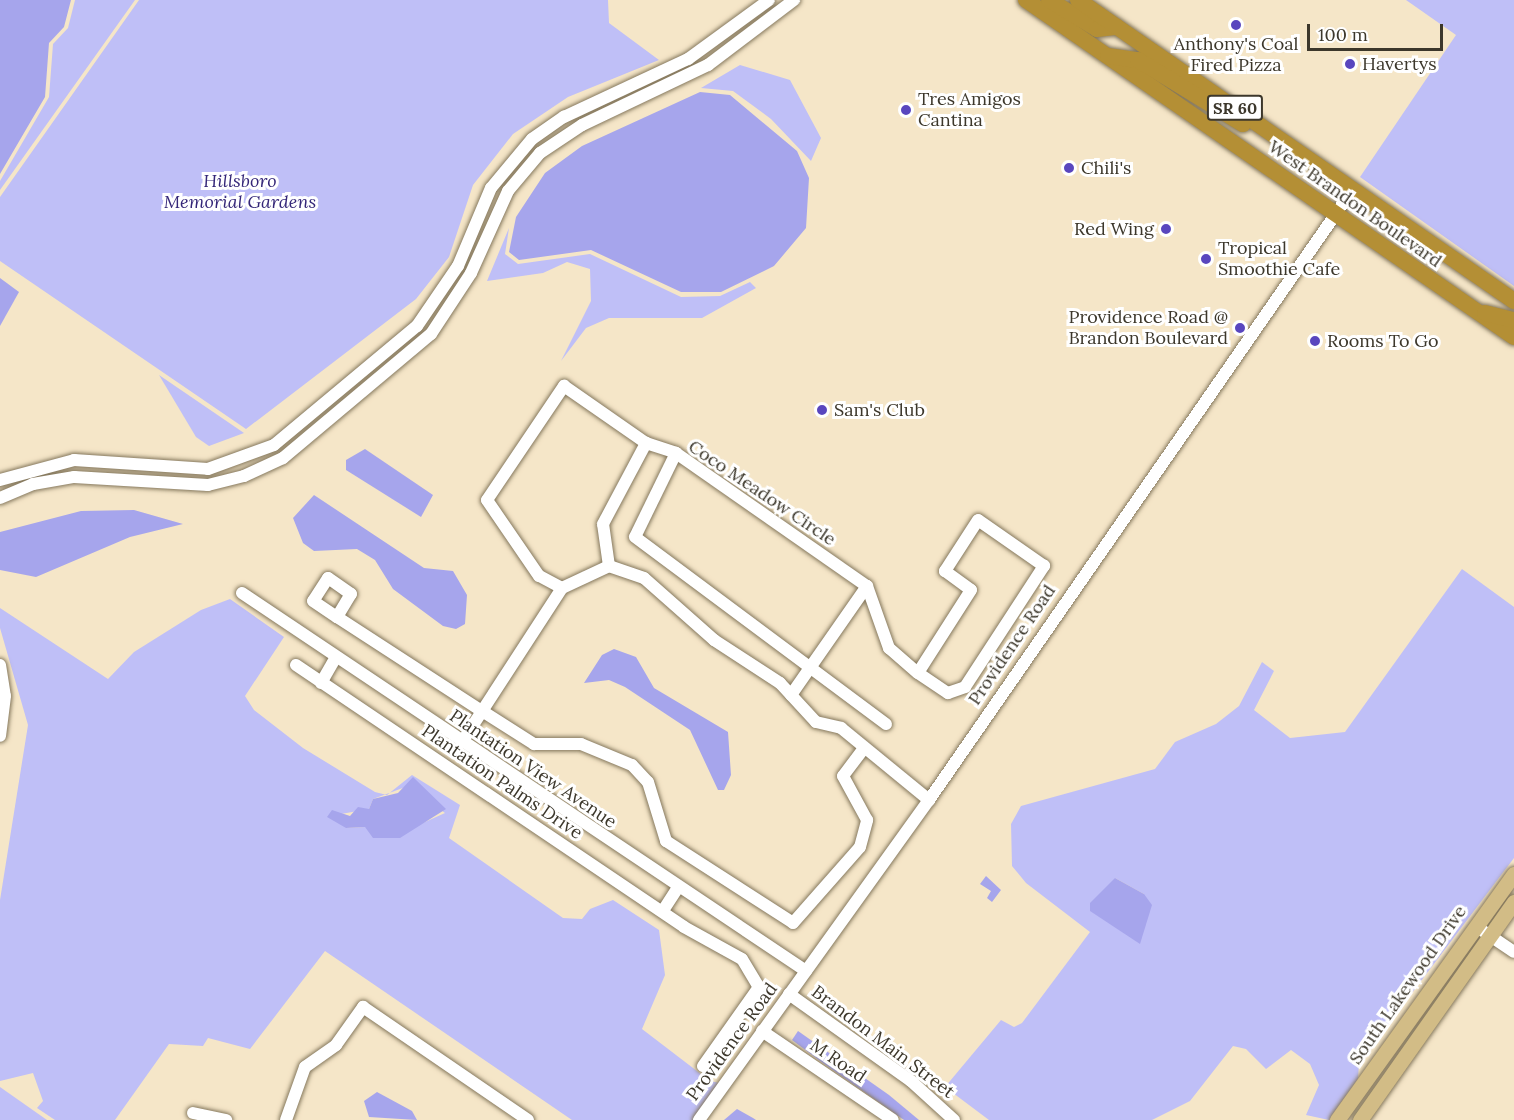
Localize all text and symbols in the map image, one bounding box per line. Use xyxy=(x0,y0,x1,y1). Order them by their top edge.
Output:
scale bar xyxy=(1310,12,1446,50)
marker: Anthony's Coal Fired Pizza xyxy=(1229,18,1243,32)
text: 100 m xyxy=(1318,23,1368,46)
place label: Anthony's Coal Fired Pizza xyxy=(1174,34,1298,76)
place label: Havertys xyxy=(1362,53,1436,75)
marker: Havertys xyxy=(1343,57,1357,71)
place label: Tres Amigos Cantina xyxy=(918,89,1021,132)
road number: SR 60 xyxy=(1206,95,1264,121)
marker: Tres Amigos Cantina xyxy=(899,103,913,117)
street label: West Brandon Boulevard xyxy=(1264,136,1446,272)
place label: Chili's xyxy=(1081,157,1131,179)
marker: Chili's xyxy=(1062,161,1076,175)
park label: Hillsboro Memorial Gardens xyxy=(164,171,316,213)
place label: Red Wing xyxy=(1074,218,1154,240)
marker: Red Wing xyxy=(1159,222,1173,236)
place label: Tropical Smoothie Cafe xyxy=(1218,238,1340,280)
marker: Tropical Smoothie Cafe xyxy=(1199,252,1213,266)
place label: Providence Road @ Brandon Boulevard xyxy=(1068,307,1228,350)
marker: Providence Road @ Brandon Boulevard xyxy=(1233,321,1247,335)
place label: Rooms To Go xyxy=(1327,330,1439,352)
marker: Rooms To Go xyxy=(1308,334,1322,348)
place label: Sam's Club xyxy=(834,399,925,421)
marker: Sam's Club xyxy=(815,403,829,417)
street label: Coco Meadow Circle xyxy=(684,436,840,550)
street label: Providence Road xyxy=(964,581,1060,709)
street label: Plantation View Avenue xyxy=(445,705,621,833)
street label: Plantation Palms Drive xyxy=(418,720,586,844)
street label: South Lakewood Drive xyxy=(1345,901,1471,1069)
street label: Providence Road xyxy=(682,979,782,1105)
street label: Brandon Main Street xyxy=(807,981,959,1103)
street label: M Road xyxy=(806,1034,870,1088)

